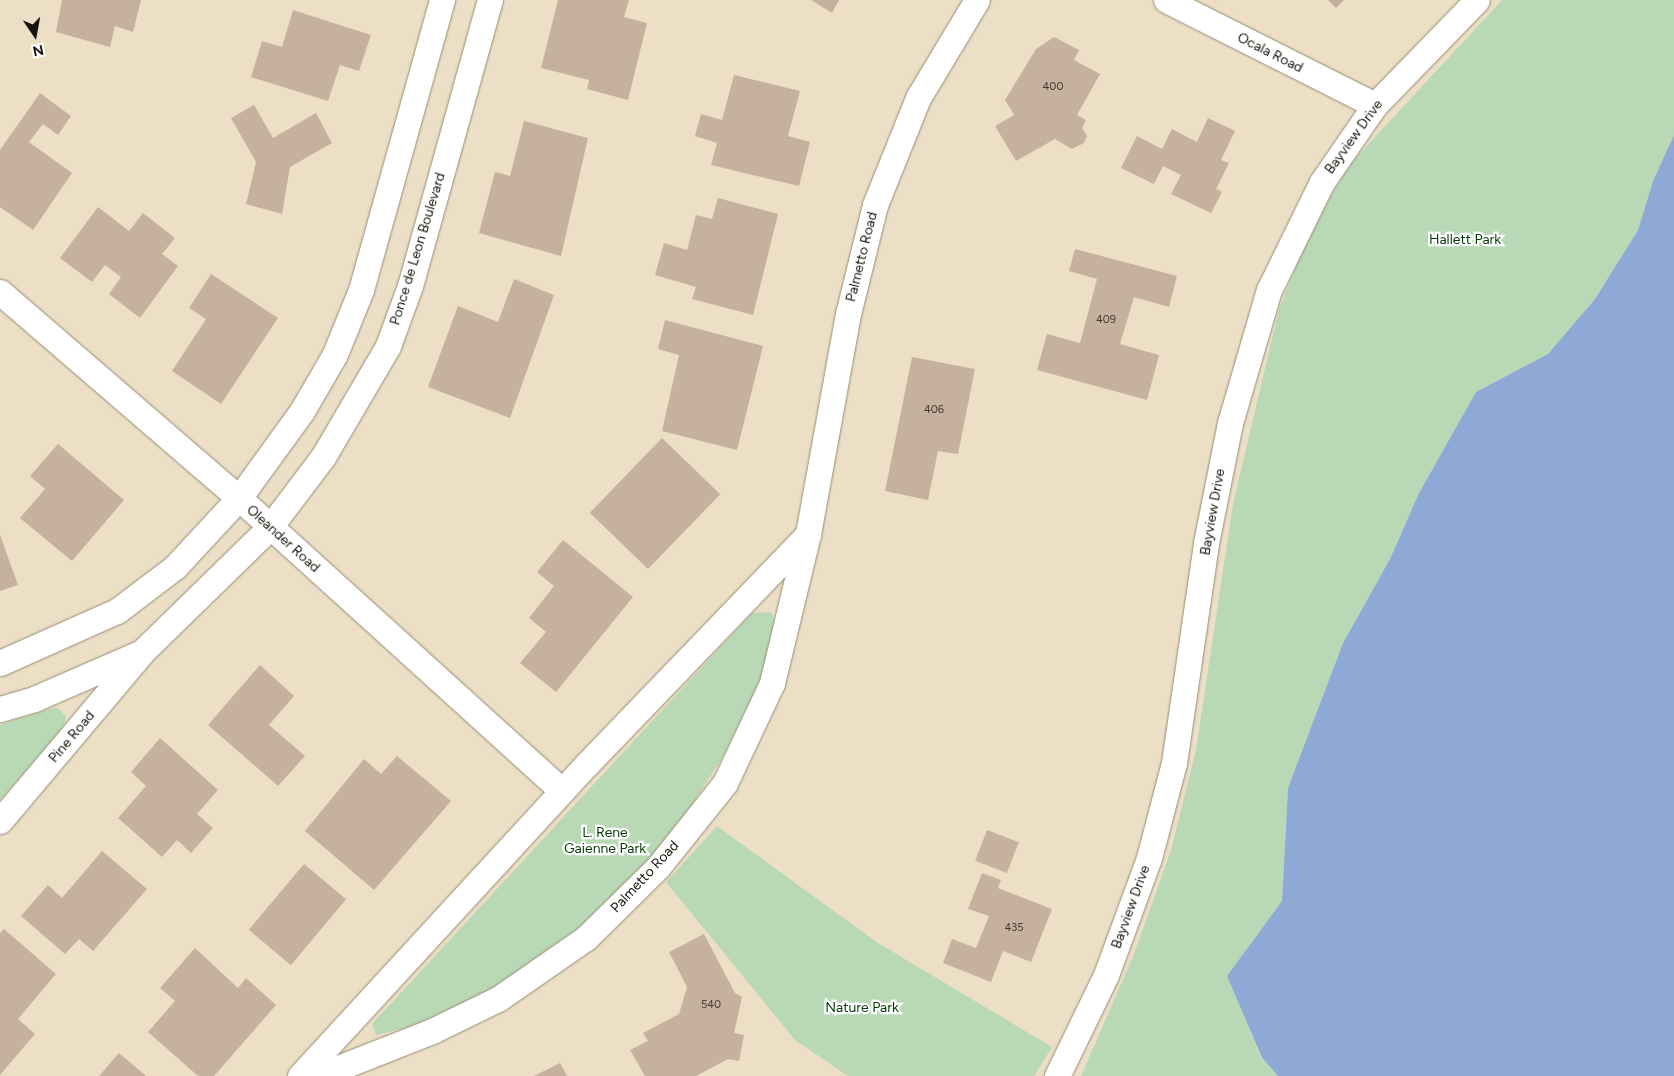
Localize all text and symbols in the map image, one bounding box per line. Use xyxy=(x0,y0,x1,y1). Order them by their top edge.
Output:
north arrow xyxy=(10,10,60,60)
street label: Ocala Road xyxy=(1234,29,1306,77)
text: N xyxy=(31,41,45,60)
house number: 400 xyxy=(1043,80,1063,94)
street label: Bayview Drive xyxy=(1321,97,1387,177)
street label: Ponce de Leon Boulevard xyxy=(387,171,449,327)
street label: Palmetto Road xyxy=(843,210,881,304)
park label: Hallett Park xyxy=(1429,232,1501,248)
house number: 409 xyxy=(1096,313,1116,327)
house number: 406 xyxy=(924,403,944,417)
street label: Bayview Drive xyxy=(1197,467,1229,557)
street label: Oleander Road xyxy=(243,502,323,576)
street label: Pine Road xyxy=(45,708,99,766)
park label: L. Rene Gaienne Park xyxy=(564,825,646,858)
street label: Palmetto Road xyxy=(607,838,683,916)
street label: Bayview Drive xyxy=(1108,863,1154,951)
house number: 435 xyxy=(1004,921,1024,935)
house number: 540 xyxy=(701,998,721,1012)
park label: Nature Park xyxy=(825,1000,899,1016)

